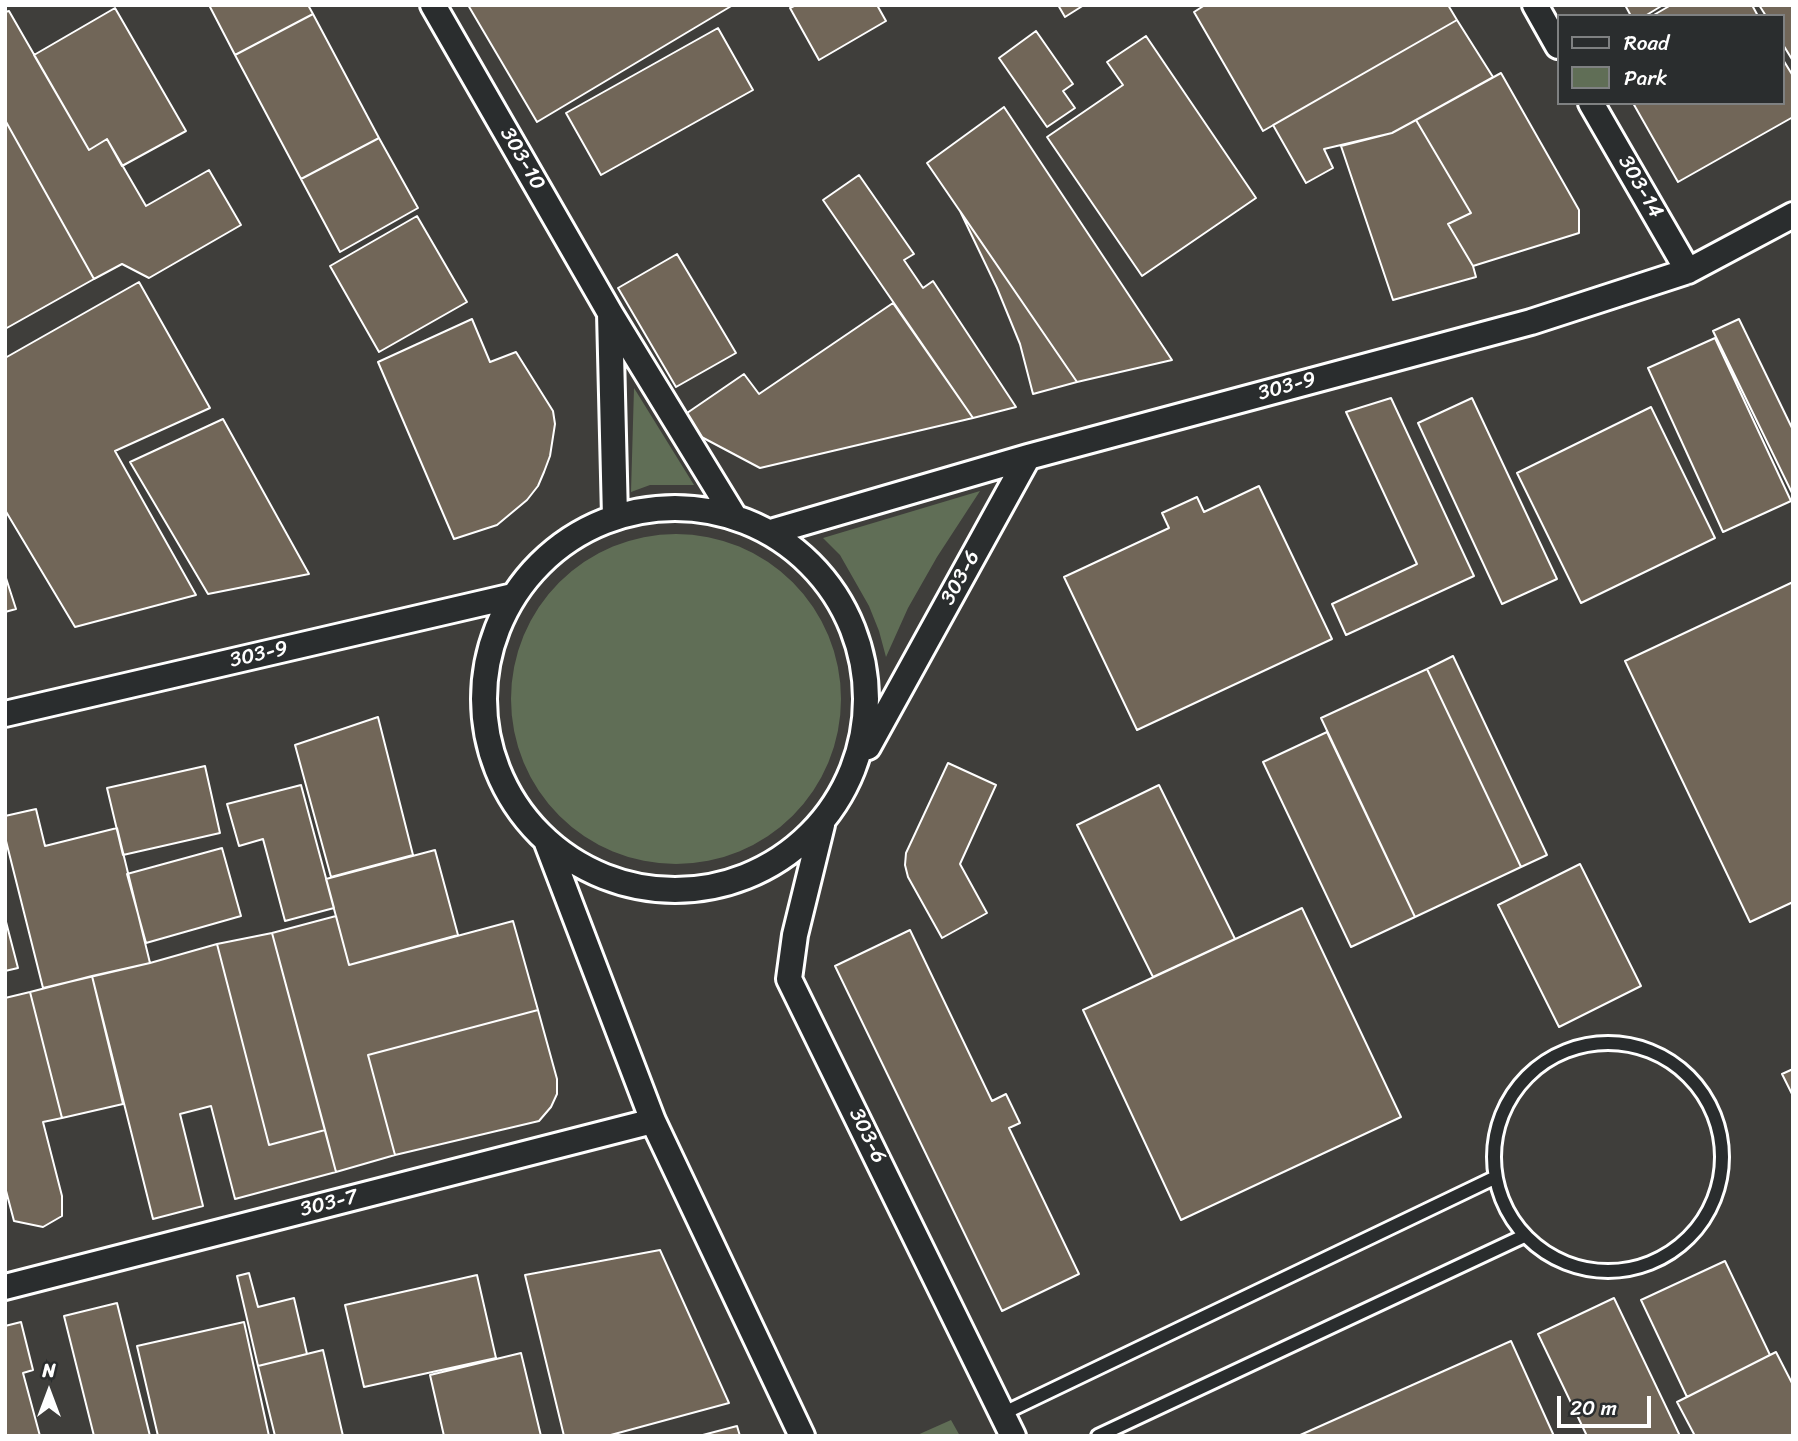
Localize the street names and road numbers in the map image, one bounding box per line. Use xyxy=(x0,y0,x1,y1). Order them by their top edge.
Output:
street label: 303-10 xyxy=(494,123,550,195)
street label: 303-14 xyxy=(1612,151,1668,223)
street label: 303-9 xyxy=(1255,367,1319,407)
street label: 303-6 xyxy=(936,547,986,609)
street label: 303-9 xyxy=(227,636,291,674)
street label: 303-6 xyxy=(843,1104,891,1168)
street label: 303-7 xyxy=(298,1185,360,1223)

